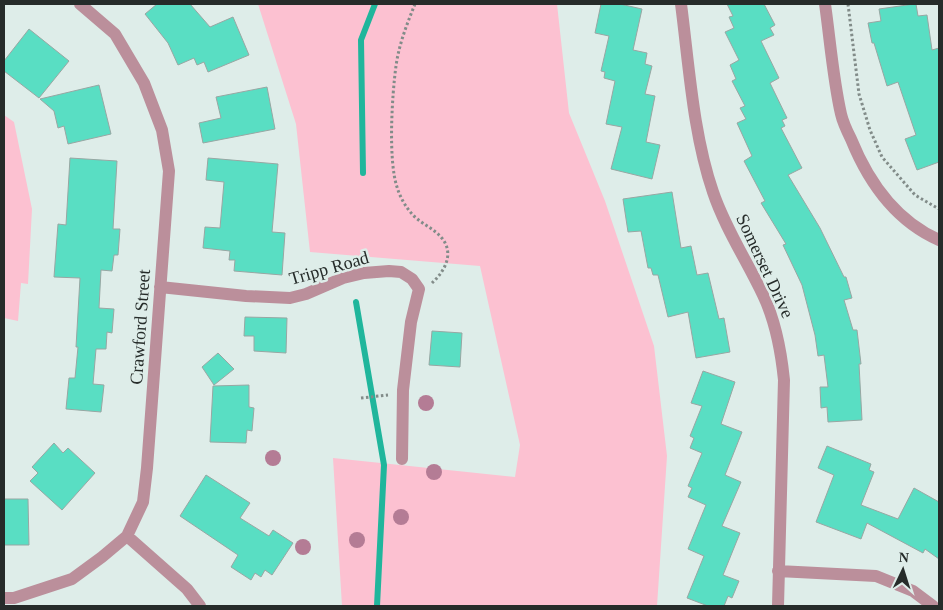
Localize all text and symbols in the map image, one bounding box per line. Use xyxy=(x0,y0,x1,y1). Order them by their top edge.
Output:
street label: Somerset Drive xyxy=(732,211,798,321)
street label: Tripp Road xyxy=(287,247,371,289)
street label: Crawford Street xyxy=(126,269,154,385)
north arrow xyxy=(878,545,928,595)
text: N xyxy=(898,550,909,565)

